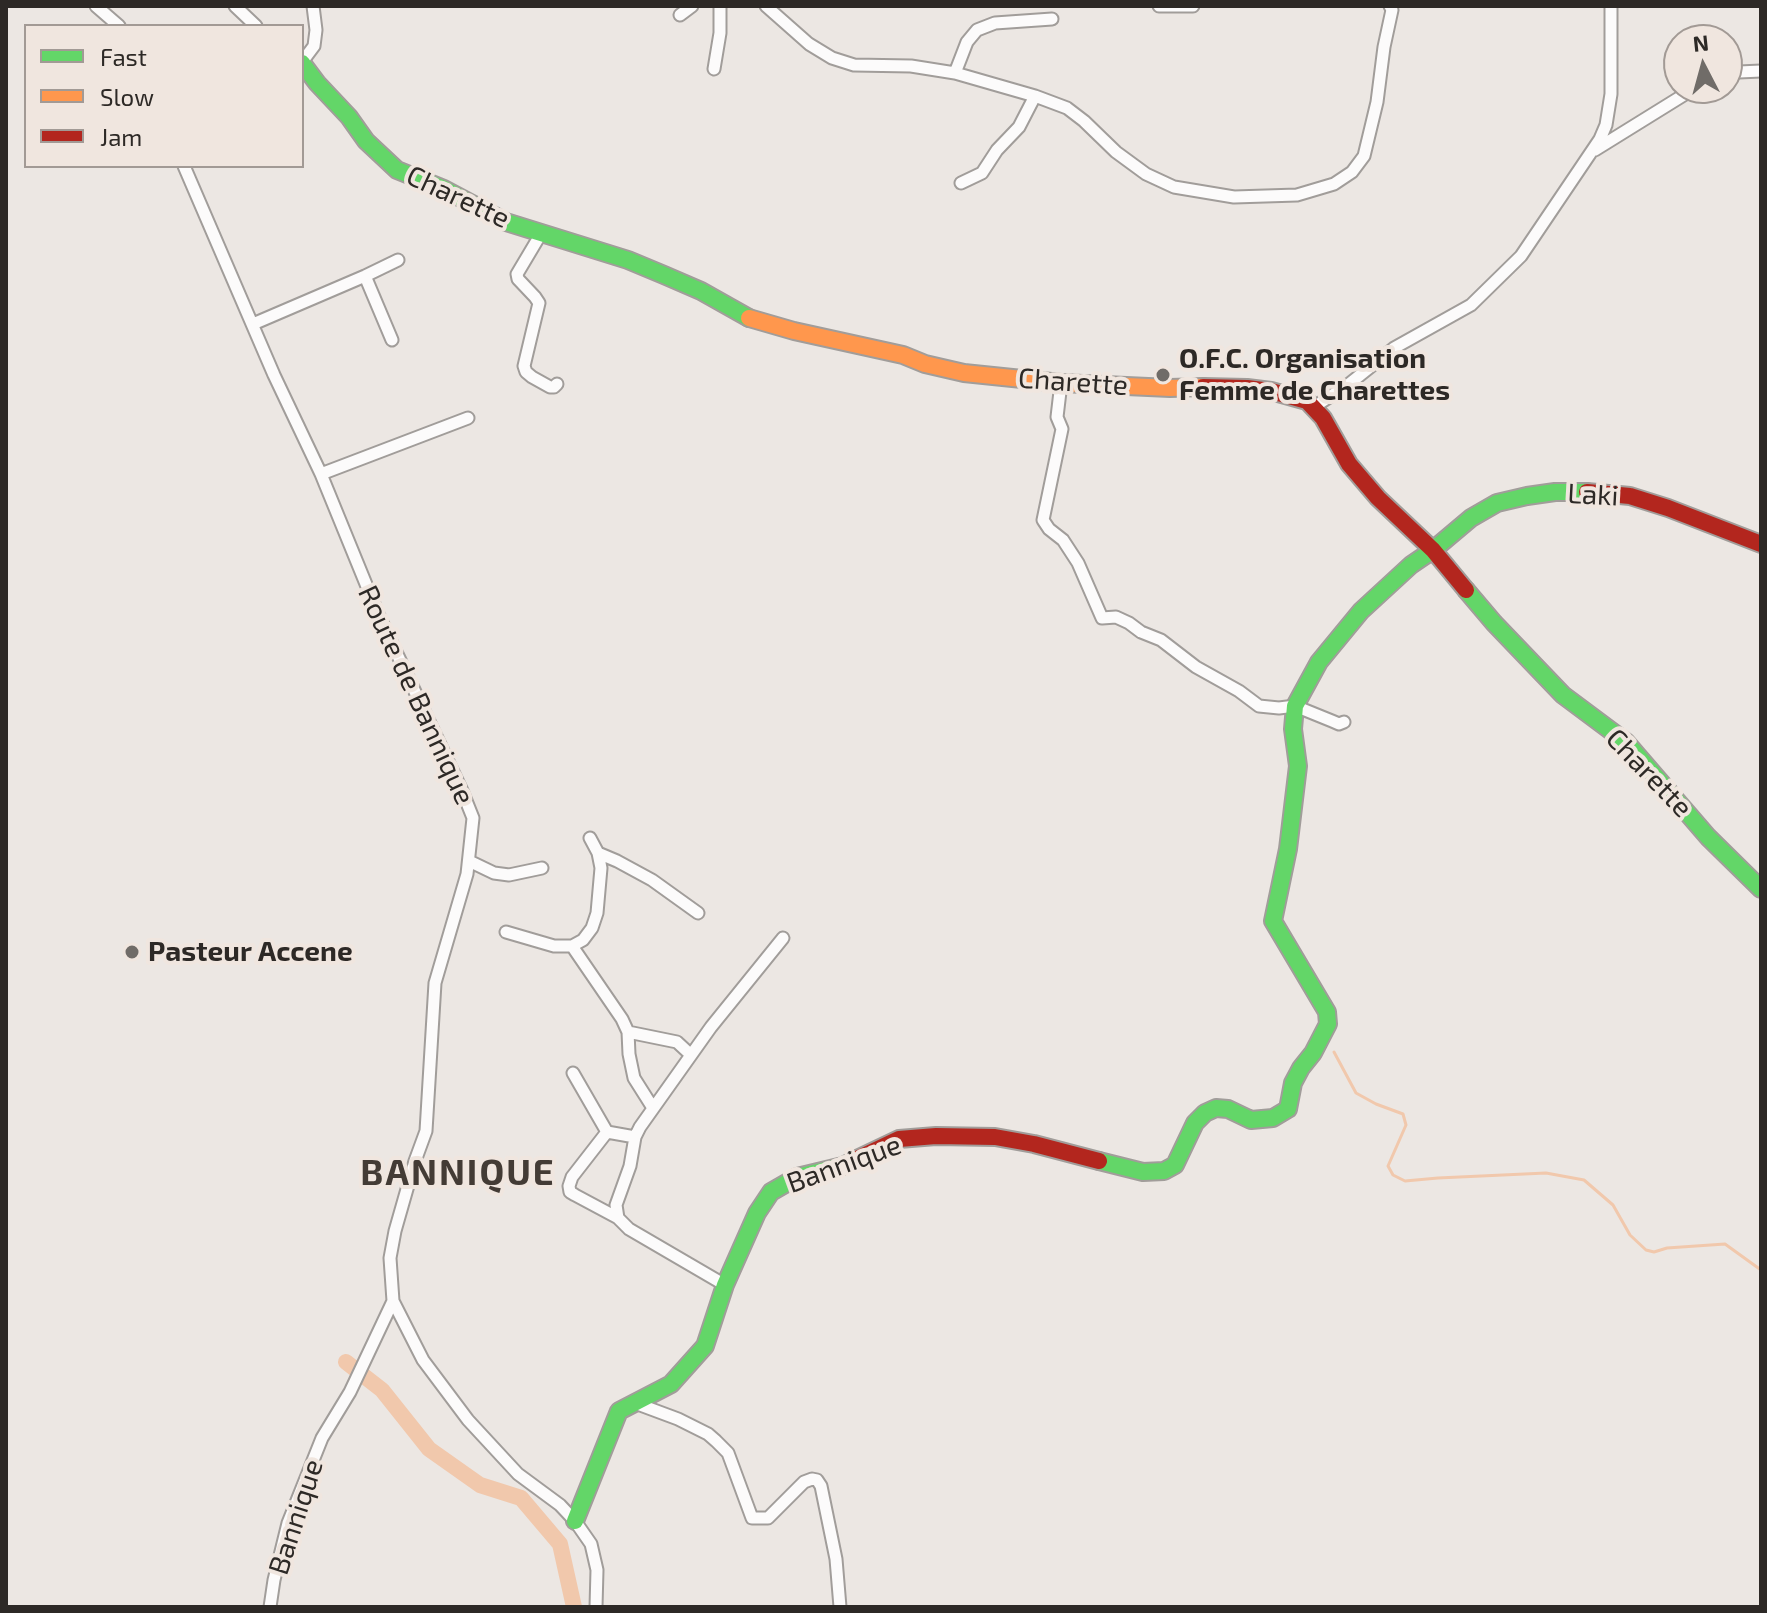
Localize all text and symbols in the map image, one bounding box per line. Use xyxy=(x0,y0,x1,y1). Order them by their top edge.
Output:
legend xyxy=(24,24,304,168)
north arrow xyxy=(1663,24,1743,104)
text: N xyxy=(1691,28,1710,56)
text: Fast xyxy=(100,42,147,71)
text: Slow xyxy=(100,82,154,111)
text: Jam xyxy=(100,122,142,151)
street label: Charette xyxy=(401,159,515,235)
place label: O.F.C. Organisation Femme de Charettes xyxy=(1179,342,1450,408)
street label: Charette xyxy=(1017,361,1129,403)
marker: O.F.C. Organisation Femme de Charettes xyxy=(1154,366,1172,384)
street label: Laki xyxy=(1567,477,1619,513)
street label: Route de Bannique xyxy=(351,580,481,810)
street label: Charette xyxy=(1599,722,1699,824)
place label: Pasteur Accene xyxy=(148,935,353,969)
marker: Pasteur Accene xyxy=(123,943,141,961)
street label: Bannique xyxy=(782,1128,906,1200)
district label: BANNIQUE xyxy=(360,1151,556,1195)
street label: Bannique xyxy=(262,1455,330,1579)

